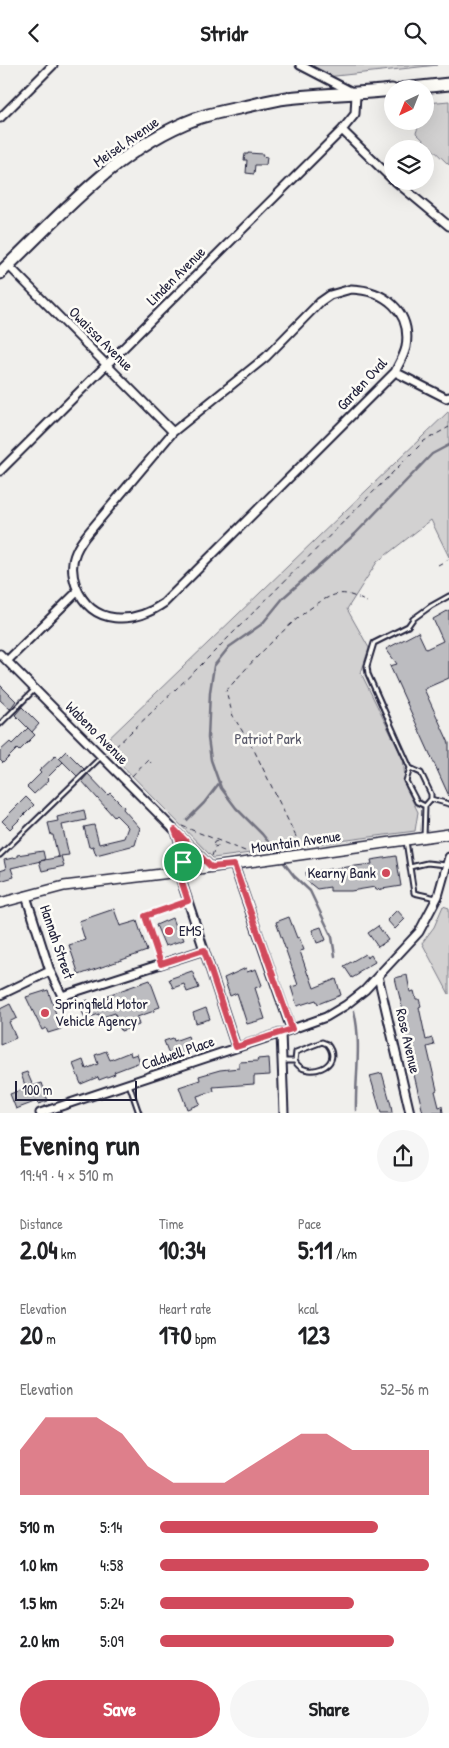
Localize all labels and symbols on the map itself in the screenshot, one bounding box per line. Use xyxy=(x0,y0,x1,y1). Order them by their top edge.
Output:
north arrow xyxy=(384,80,434,130)
street label: Meisel Avenue xyxy=(89,111,163,172)
street label: Linden Avenue xyxy=(141,241,210,310)
street label: Owaissa Avenue xyxy=(64,302,138,376)
street label: Garden Oval xyxy=(332,353,392,415)
street label: Wabeno Avenue xyxy=(61,696,134,769)
park label: Patriot Park xyxy=(234,728,302,749)
street label: Mountain Avenue xyxy=(250,825,342,858)
pin xyxy=(162,841,204,883)
place label: Kearny Bank xyxy=(307,862,376,883)
marker: Kearny Bank xyxy=(380,867,392,879)
street label: Hannah Street xyxy=(35,902,80,982)
place label: EMS xyxy=(179,920,202,941)
marker: EMS xyxy=(163,925,175,937)
place label: Springfield Motor Vehicle Agency xyxy=(55,993,148,1031)
street label: Rose Avenue xyxy=(391,1006,426,1075)
marker: Springfield Motor Vehicle Agency xyxy=(39,1007,51,1019)
street label: Caldwell Place xyxy=(139,1030,217,1075)
scale bar xyxy=(15,1078,138,1101)

